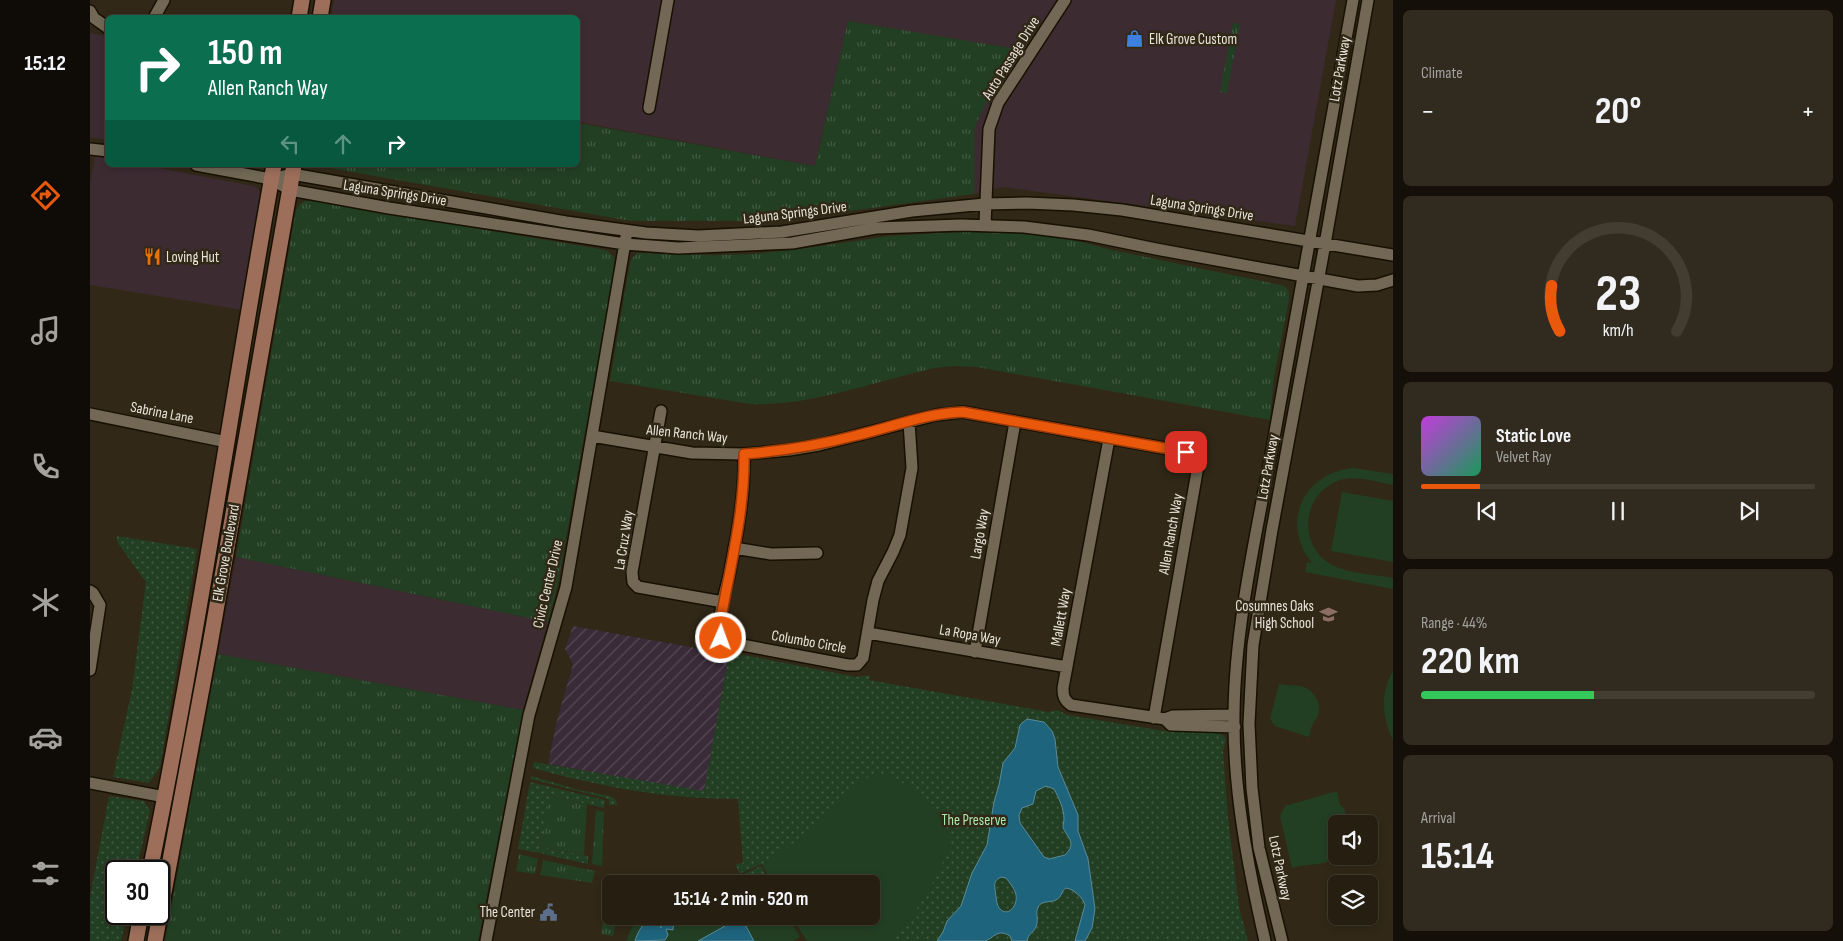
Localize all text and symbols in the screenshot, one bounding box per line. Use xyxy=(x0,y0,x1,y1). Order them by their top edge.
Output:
street label: Auto Passage Drive xyxy=(977,13,1044,104)
shop icon: Elk Grove Custom xyxy=(1125,29,1145,49)
place label: Elk Grove Custom xyxy=(1149,30,1237,49)
text: 150 m xyxy=(208,32,282,75)
icon: right xyxy=(125,35,190,100)
street label: Lotz Parkway xyxy=(1325,35,1355,103)
text: 15:12 xyxy=(24,50,66,77)
text: Climate xyxy=(1421,64,1463,83)
text: Allen Ranch Way xyxy=(208,75,328,102)
text: 20° xyxy=(1595,89,1641,134)
text: − xyxy=(1421,95,1435,128)
text: + xyxy=(1801,95,1815,128)
icon: left xyxy=(276,130,304,158)
icon: ahead xyxy=(329,130,357,158)
icon: right xyxy=(382,130,410,158)
street label: Laguna Springs Drive xyxy=(342,175,448,211)
icon: directions xyxy=(28,178,63,213)
street label: Laguna Springs Drive xyxy=(1149,190,1255,226)
street label: Laguna Springs Drive xyxy=(742,197,848,229)
restaurant icon: Loving Hut xyxy=(142,247,162,267)
place label: Loving Hut xyxy=(166,248,220,267)
text: 23 xyxy=(1595,263,1641,326)
icon: music xyxy=(28,313,63,348)
text: km/h xyxy=(1603,320,1633,341)
street label: Sabrina Lane xyxy=(129,398,195,428)
street label: Allen Ranch Way xyxy=(644,420,729,448)
text: Static Love xyxy=(1496,425,1571,448)
pin xyxy=(1165,431,1207,473)
street label: Lotz Parkway xyxy=(1253,433,1283,501)
icon: arrive xyxy=(1172,438,1200,466)
text: Velvet Ray xyxy=(1496,448,1551,467)
icon: phone xyxy=(28,449,63,484)
street label: Allen Ranch Way xyxy=(1154,492,1187,577)
icon: previous xyxy=(1473,497,1501,525)
icon: pause xyxy=(1604,497,1632,525)
icon: next xyxy=(1735,497,1763,525)
street label: Elk Grove Boulevard xyxy=(208,503,244,603)
street label: Largo Way xyxy=(966,507,994,561)
street label: La Cruz Way xyxy=(610,509,638,571)
street label: Civic Center Drive xyxy=(529,538,567,630)
icon: climate xyxy=(28,585,63,620)
street label: Mallett Way xyxy=(1047,586,1075,648)
place label: Cosumnes Oaks High School xyxy=(1235,597,1314,633)
school or university icon: Cosumnes Oaks High School xyxy=(1318,605,1338,625)
position arrow xyxy=(694,611,746,663)
text: Range · 44% xyxy=(1421,614,1487,633)
street label: La Ropa Way xyxy=(938,620,1002,650)
street label: Columbo Circle xyxy=(770,626,848,658)
text: 220 km xyxy=(1421,639,1520,684)
icon: car xyxy=(28,720,63,755)
text: Arrival xyxy=(1421,809,1455,828)
park label: The Preserve xyxy=(942,811,1006,830)
map controls xyxy=(1328,815,1378,925)
button: sound xyxy=(1328,815,1378,865)
street label: Lotz Parkway xyxy=(1264,834,1296,902)
text: 15:14 xyxy=(1421,834,1494,879)
icon: filters xyxy=(28,856,63,891)
speed limit sign: 30 xyxy=(105,860,170,925)
button: layers xyxy=(1328,875,1378,925)
text: 15:14 · 2 min · 520 m xyxy=(674,888,808,911)
public building icon: The Center xyxy=(539,902,559,922)
place label: The Center xyxy=(480,903,536,922)

